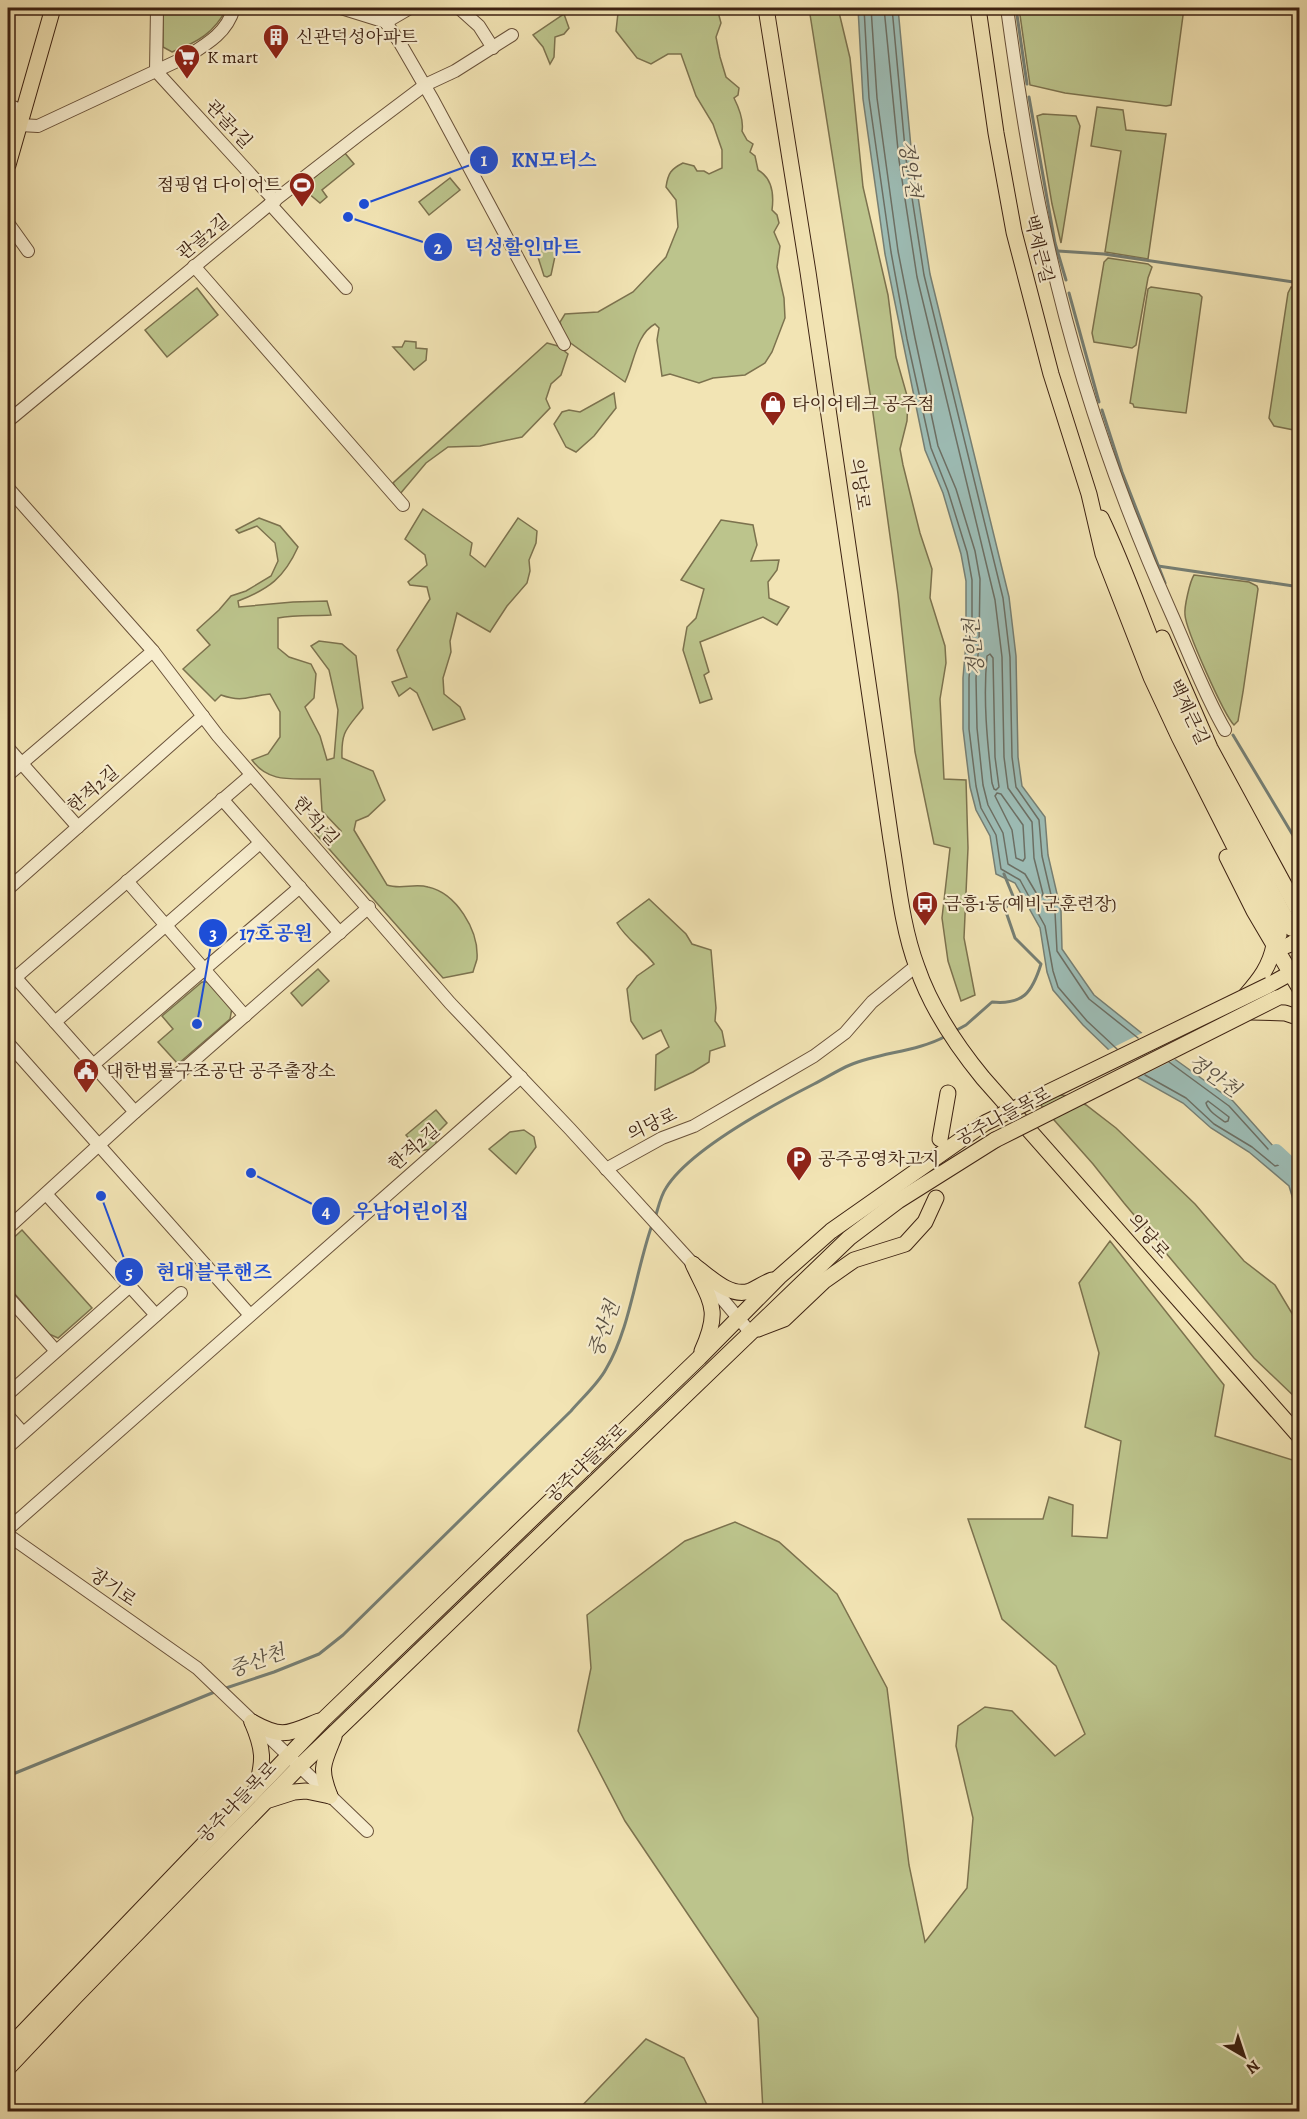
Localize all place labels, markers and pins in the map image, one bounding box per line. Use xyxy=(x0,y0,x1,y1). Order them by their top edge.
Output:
building icon: 신관덕성아파트 xyxy=(261,22,291,60)
place label: 신관덕성아파트 xyxy=(296,25,418,49)
supermarket icon: K mart xyxy=(172,42,202,80)
place label: K mart xyxy=(207,45,258,69)
callout: KN모터스 xyxy=(469,141,608,179)
sports icon: 점핑업 다이어트 xyxy=(287,170,317,208)
place label: 점핑업 다이어트 xyxy=(157,173,283,197)
callout: 덕성할인마트 xyxy=(423,228,593,266)
shop icon: 타이어테크 공주점 xyxy=(758,389,788,427)
place label: 타이어테크 공주점 xyxy=(792,392,935,416)
bus stop icon: 금흥1동(예비군훈련장) xyxy=(910,889,940,927)
place label: 금흥1동(예비군훈련장) xyxy=(944,892,1117,916)
callout: 17호공원 xyxy=(198,914,325,952)
public building icon: 대한법률구조공단 공주출장소 xyxy=(71,1056,101,1094)
place label: 대한법률구조공단 공주출장소 xyxy=(106,1059,336,1083)
parking icon: 공주공영차고지 xyxy=(784,1144,814,1182)
place label: 공주공영차고지 xyxy=(818,1147,940,1171)
callout: 우남어린이집 xyxy=(311,1192,481,1230)
callout: 현대블루핸즈 xyxy=(114,1253,284,1291)

